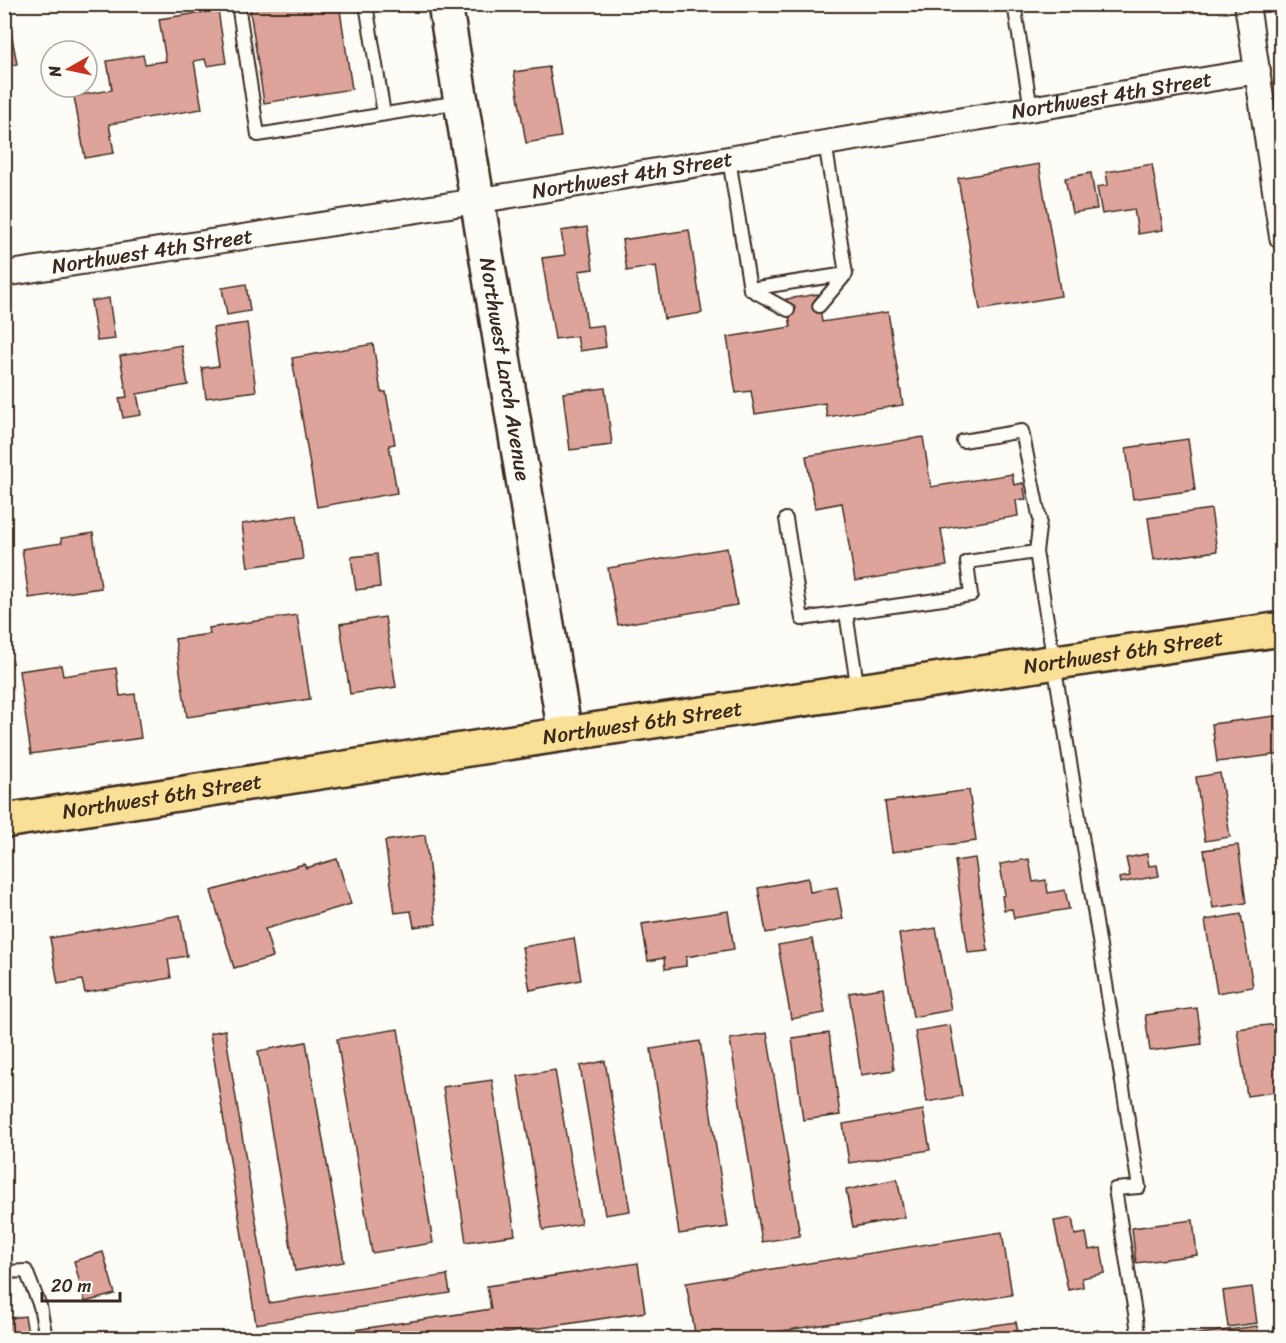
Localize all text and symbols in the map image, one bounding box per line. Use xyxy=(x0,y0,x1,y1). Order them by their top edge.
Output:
north arrow xyxy=(39,39,99,99)
street label: Northwest 4th Street xyxy=(1008,60,1215,131)
text: N xyxy=(39,63,70,80)
street label: Northwest 4th Street xyxy=(529,140,735,210)
street label: Northwest 4th Street xyxy=(49,217,255,285)
street label: Northwest Larch Avenue xyxy=(468,255,542,484)
street label: Northwest 6th Street xyxy=(1021,619,1226,686)
street label: Northwest 6th Street xyxy=(540,689,745,756)
street label: Northwest 6th Street xyxy=(60,762,265,831)
scale bar xyxy=(42,1265,120,1303)
text: 20 m xyxy=(51,1270,91,1302)

